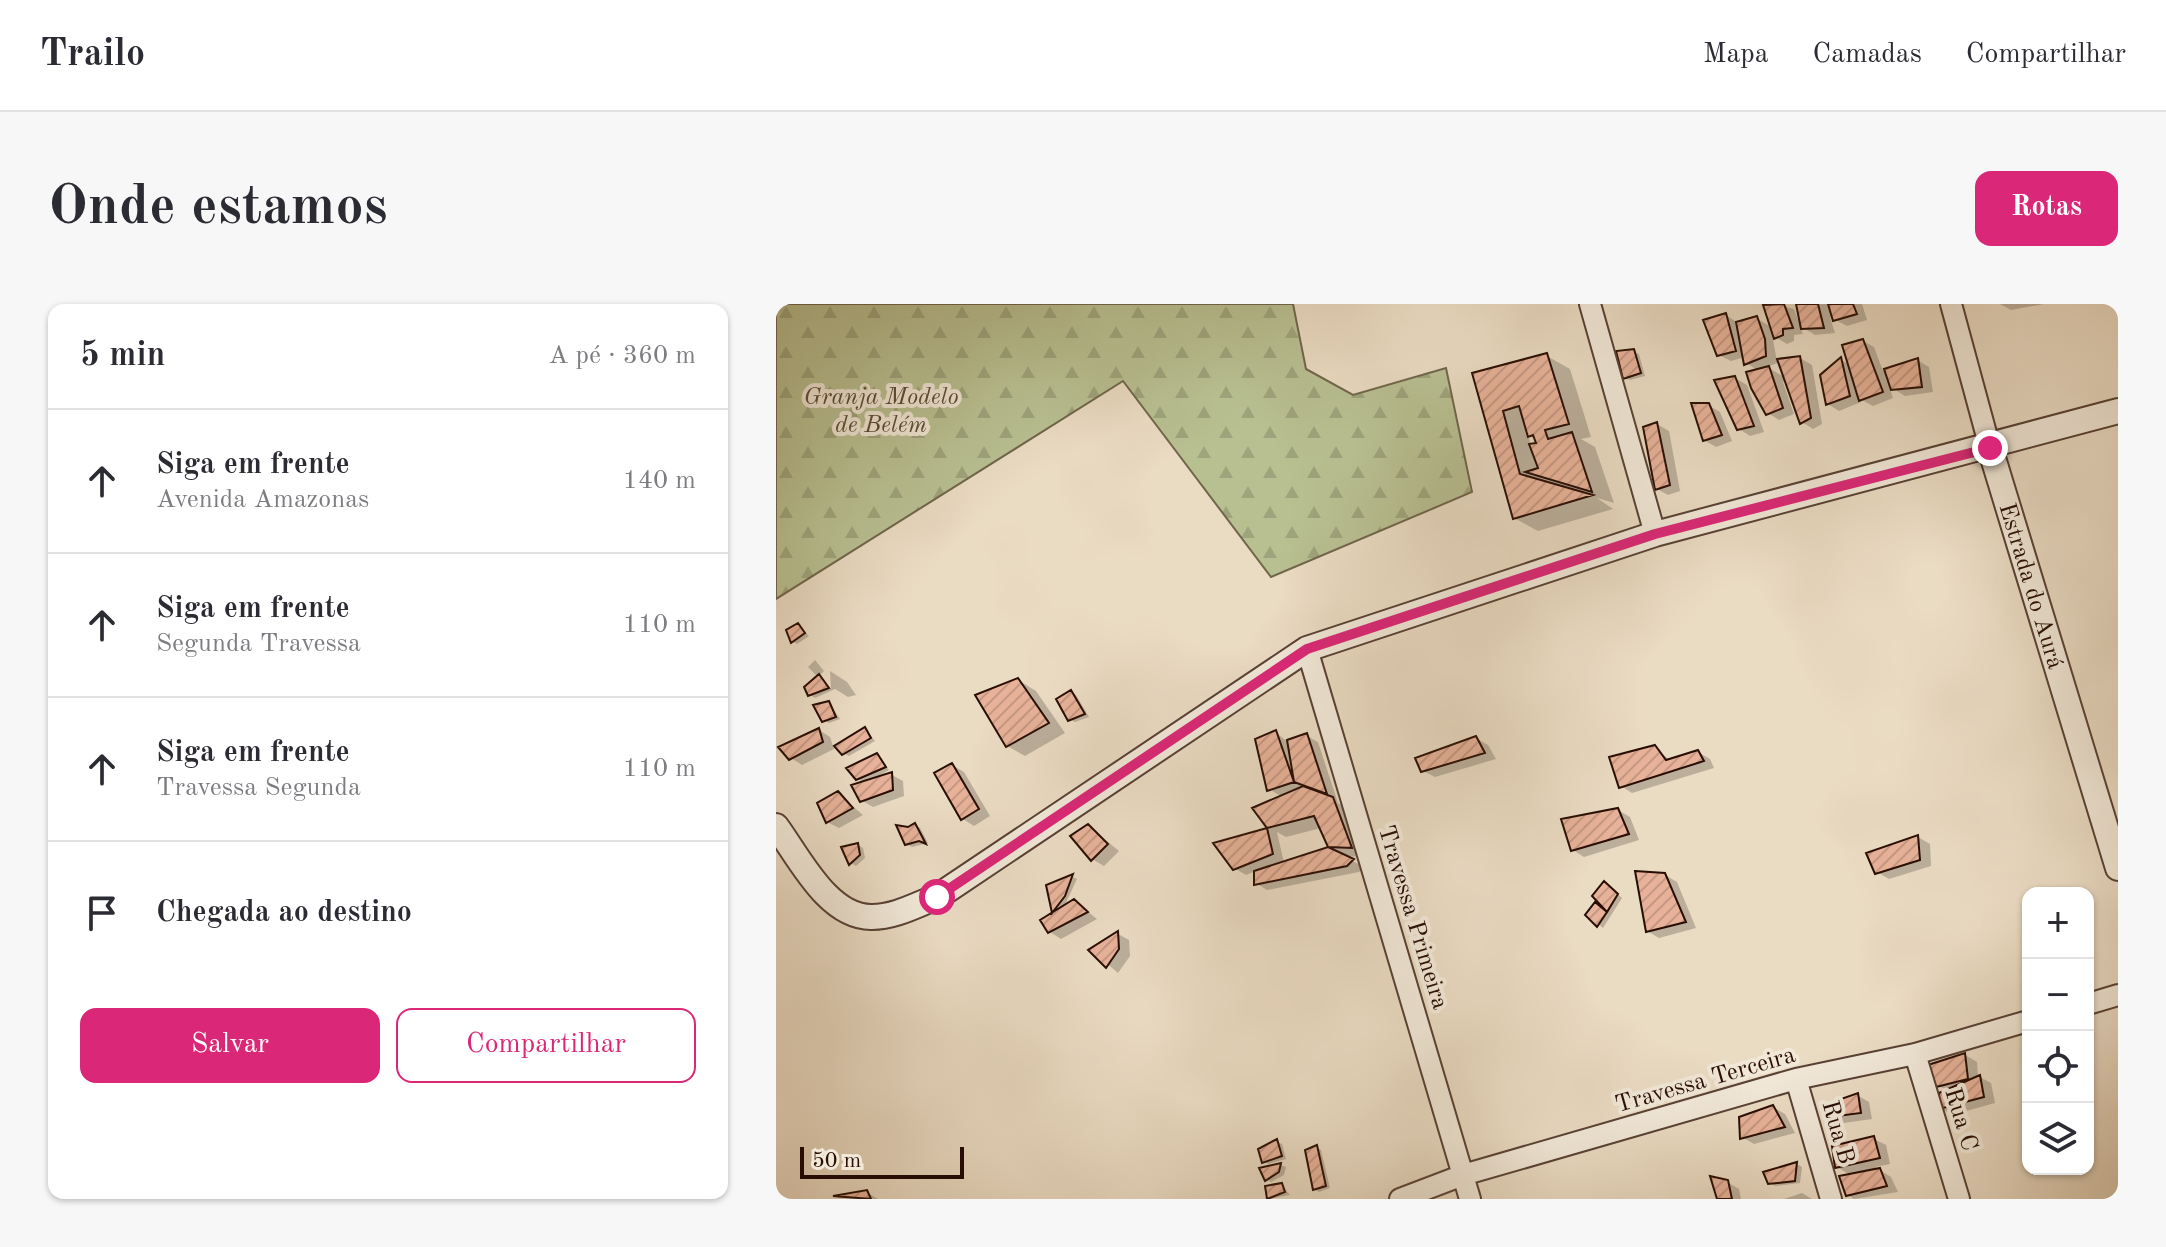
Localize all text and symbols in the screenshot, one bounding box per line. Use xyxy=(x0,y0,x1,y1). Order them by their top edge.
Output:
text: Trailo xyxy=(40,36,145,74)
text: Mapa xyxy=(1703,41,1769,69)
text: Camadas xyxy=(1813,41,1922,69)
text: Compartilhar xyxy=(1966,41,2126,69)
button: Rotas xyxy=(1975,171,2118,246)
text: Onde estamos xyxy=(48,180,388,236)
text: 5 min xyxy=(80,339,165,373)
text: A pé · 360 m xyxy=(548,343,696,369)
park label: Granja Modelo de Belém xyxy=(803,386,959,438)
route end xyxy=(1972,430,2008,466)
text: Siga em frente xyxy=(156,450,350,480)
icon: ahead xyxy=(80,459,124,503)
text: 140 m xyxy=(623,468,696,494)
text: Avenida Amazonas xyxy=(156,487,369,513)
street label: Estrada do Aurá xyxy=(1993,500,2067,672)
text: Siga em frente xyxy=(156,594,350,624)
icon: ahead xyxy=(80,603,124,647)
text: 110 m xyxy=(623,612,696,638)
text: Segunda Travessa xyxy=(156,631,361,657)
text: Siga em frente xyxy=(156,738,350,768)
icon: ahead xyxy=(80,747,124,791)
text: 110 m xyxy=(623,756,696,782)
text: Travessa Segunda xyxy=(156,775,361,801)
street label: Travessa Primeira xyxy=(1373,823,1452,1013)
route start xyxy=(919,879,955,915)
map controls xyxy=(2022,887,2094,1175)
button: + xyxy=(2022,887,2094,959)
icon: arrive xyxy=(80,891,124,935)
text: Chegada ao destino xyxy=(156,898,412,928)
button: − xyxy=(2022,959,2094,1031)
button: Salvar xyxy=(80,1008,380,1083)
button: Compartilhar xyxy=(396,1008,696,1083)
button: locate xyxy=(2022,1031,2094,1103)
street label: Travessa Terceira xyxy=(1613,1044,1798,1118)
street label: Rua C xyxy=(1939,1085,1981,1154)
street label: Rua B xyxy=(1817,1098,1858,1167)
button: layers xyxy=(2022,1103,2094,1175)
scale bar xyxy=(800,1143,964,1179)
text: 50 m xyxy=(812,1150,861,1172)

